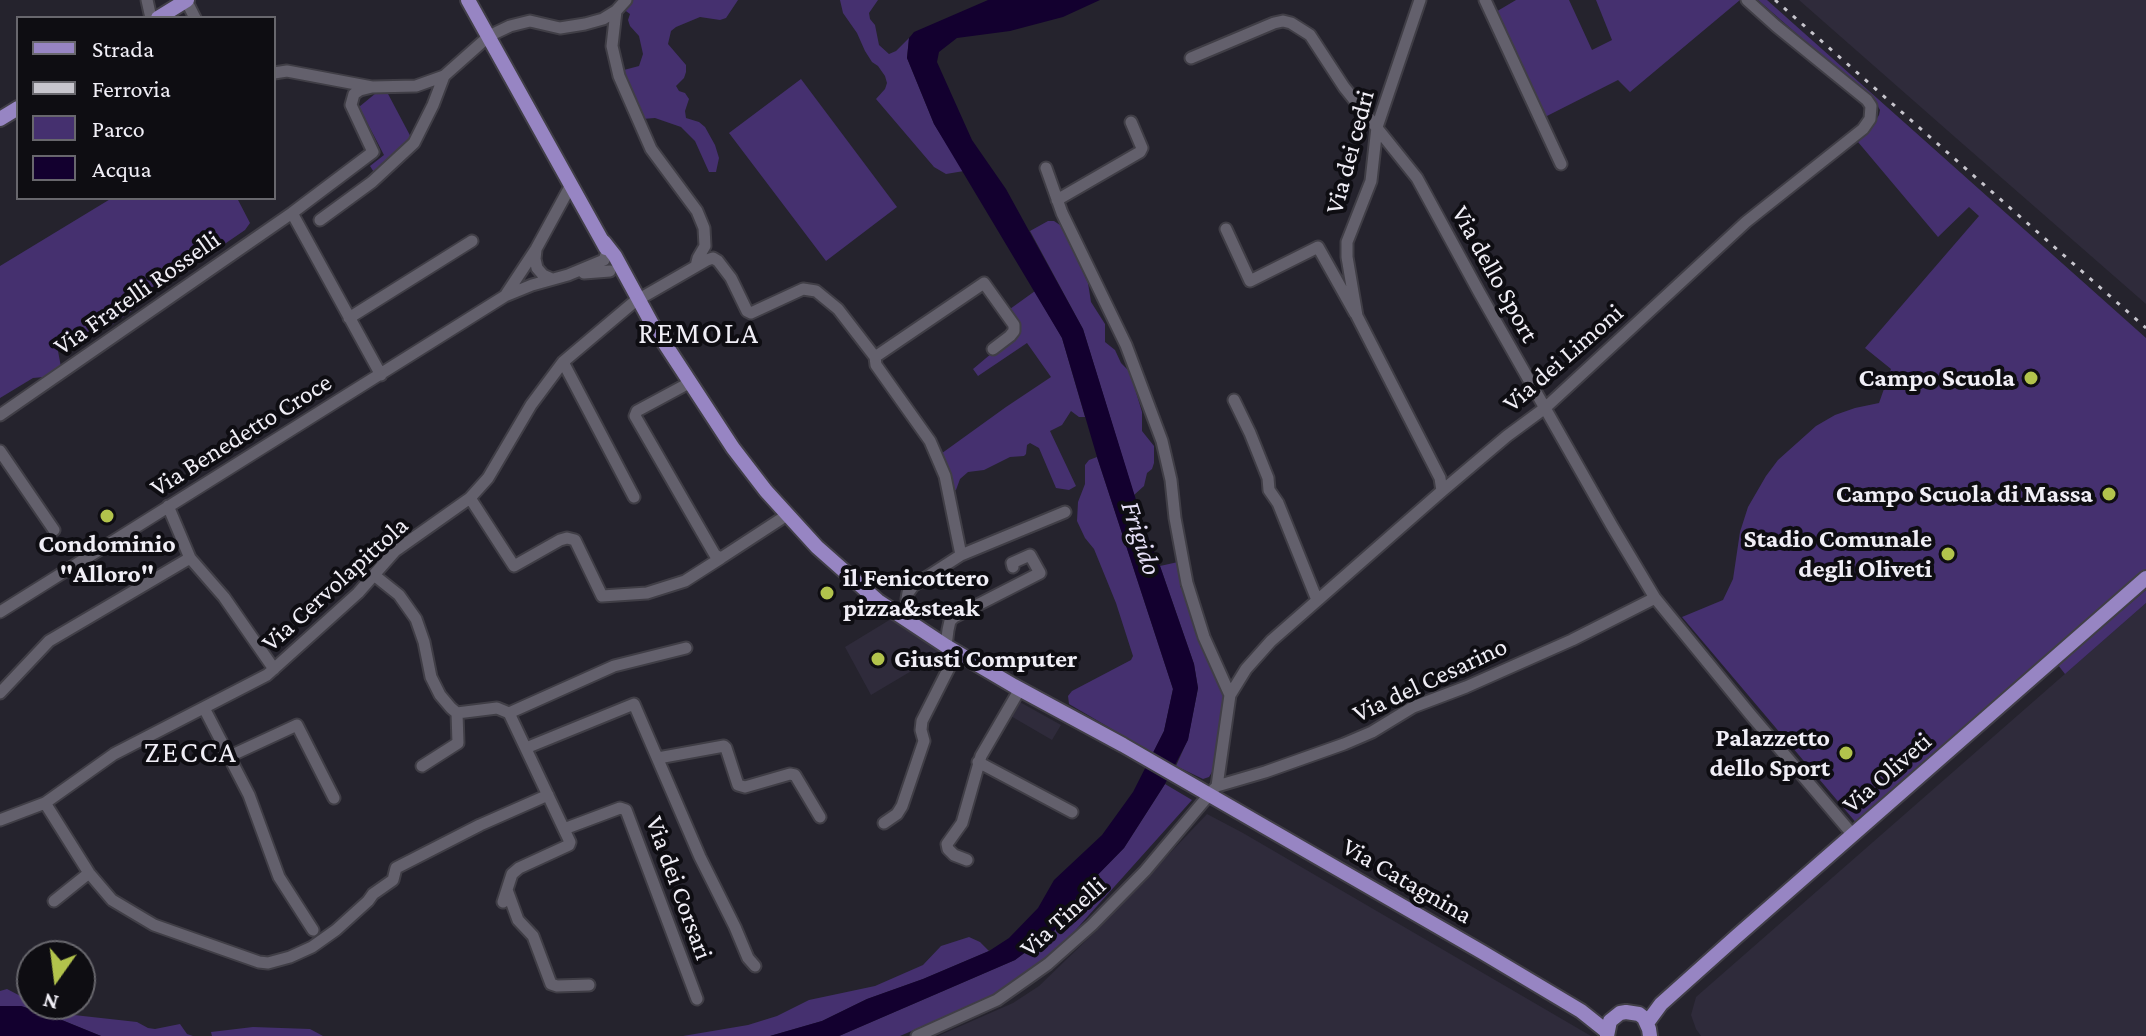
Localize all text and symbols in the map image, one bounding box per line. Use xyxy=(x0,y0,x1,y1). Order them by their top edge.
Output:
legend xyxy=(16,16,276,200)
text: Strada xyxy=(92,35,154,62)
text: Ferrovia xyxy=(92,75,171,102)
street label: Via dei cedri xyxy=(1319,87,1381,217)
text: Parco xyxy=(92,115,145,142)
text: Acqua xyxy=(92,155,152,182)
street label: Via dello Sport xyxy=(1445,200,1545,348)
street label: Via Fratelli Rosselli xyxy=(48,224,226,362)
street label: Via dei Limoni xyxy=(1496,297,1630,419)
district label: REMOLA xyxy=(638,316,760,352)
place label: Campo Scuola xyxy=(1859,362,2015,394)
street label: Via Benedetto Croce xyxy=(144,367,338,503)
marker: Campo Scuola xyxy=(2022,369,2040,387)
place label: Campo Scuola di Massa xyxy=(1836,478,2093,510)
marker: Campo Scuola di Massa xyxy=(2100,485,2118,503)
water label: Frigido xyxy=(1113,497,1169,579)
marker: Condominio "Alloro" xyxy=(98,507,116,525)
street label: Via Cervolapittola xyxy=(255,510,415,658)
place label: Stadio Comunale degli Oliveti xyxy=(1744,523,1932,584)
place label: Condominio "Alloro" xyxy=(38,528,176,590)
marker: Stadio Comunale degli Oliveti xyxy=(1939,545,1957,563)
place label: il Fenicottero pizza&steak xyxy=(843,562,989,624)
marker: il Fenicottero pizza&steak xyxy=(818,584,836,602)
street label: Via del Cesarino xyxy=(1348,631,1512,729)
place label: Giusti Computer xyxy=(894,643,1077,675)
marker: Giusti Computer xyxy=(869,650,887,668)
place label: Palazzetto dello Sport xyxy=(1709,722,1830,784)
street label: Via Oliveti xyxy=(1836,726,1938,820)
district label: ZECCA xyxy=(144,735,238,771)
marker: Palazzetto dello Sport xyxy=(1837,744,1855,762)
street label: Via dei Corsari xyxy=(639,812,719,964)
street label: Via Catagnina xyxy=(1336,831,1478,931)
street label: Via Tinelli xyxy=(1014,870,1112,964)
north arrow xyxy=(16,940,96,1020)
text: N xyxy=(40,988,61,1016)

